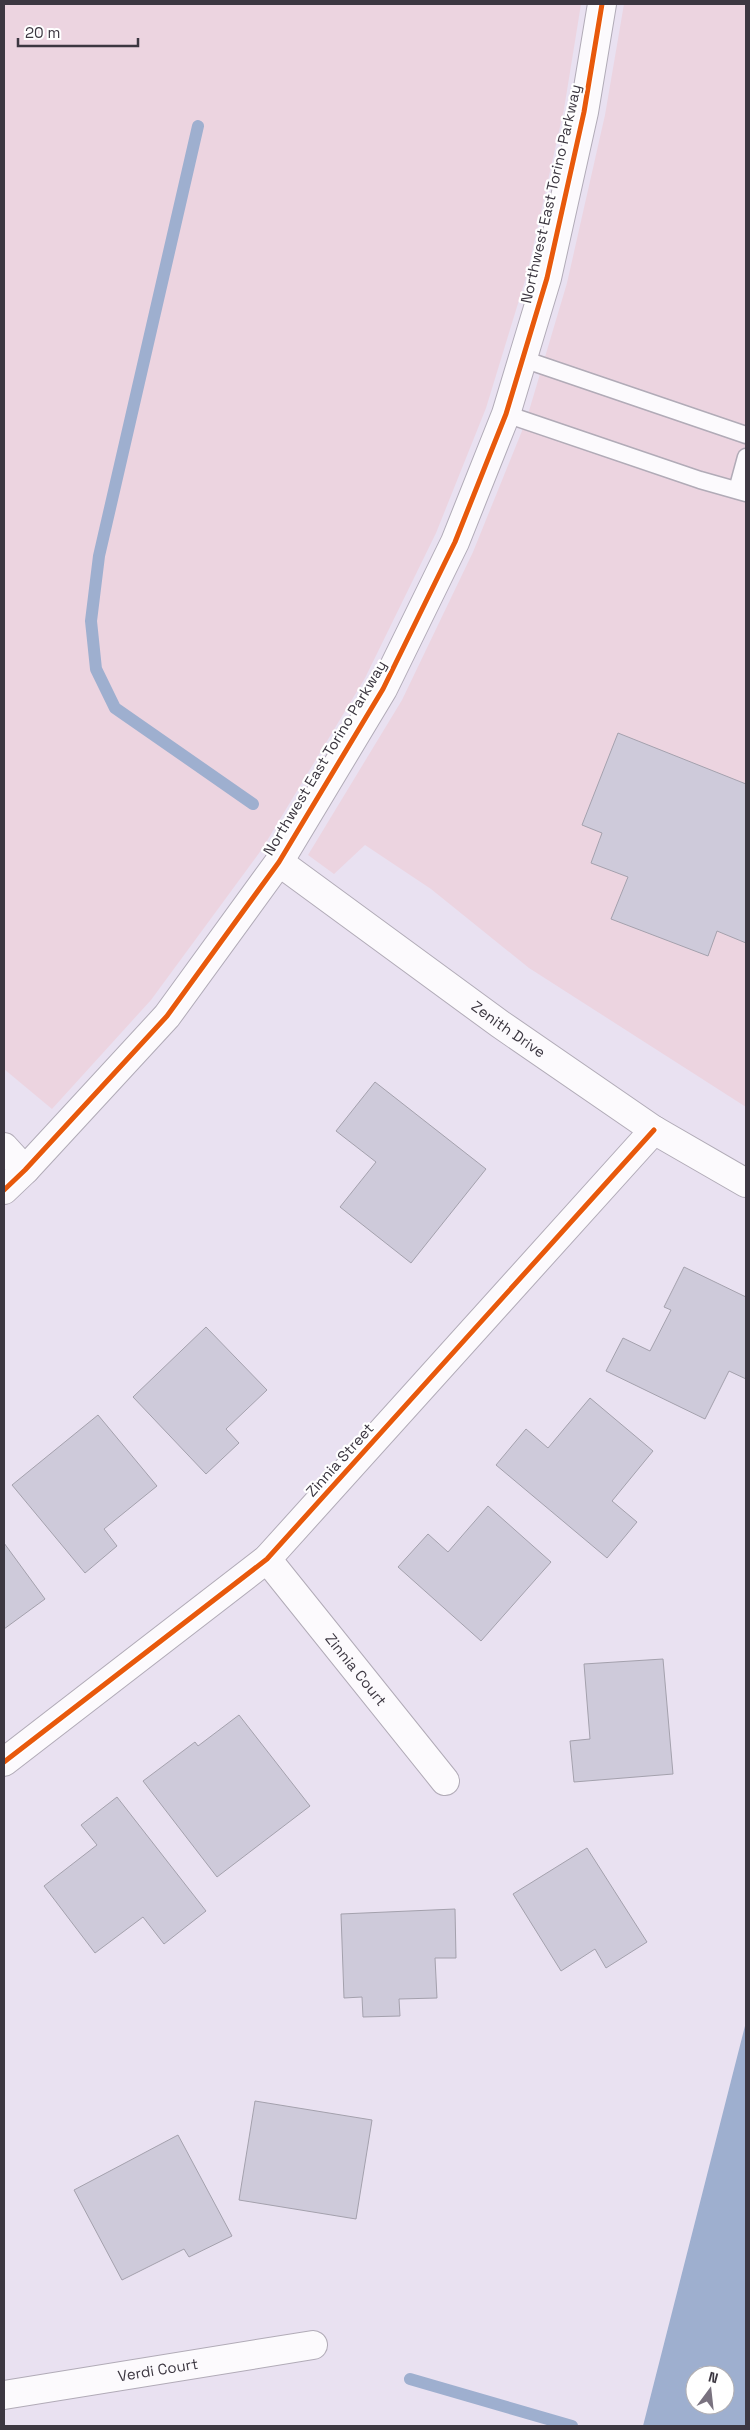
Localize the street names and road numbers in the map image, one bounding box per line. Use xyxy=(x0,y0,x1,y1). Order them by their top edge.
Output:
street label: Northwest East Torino Parkway xyxy=(516,83,585,305)
street label: Northwest East Torino Parkway xyxy=(259,657,390,859)
street label: Zenith Drive xyxy=(468,996,549,1062)
street label: Zinnia Street xyxy=(302,1419,378,1500)
street label: Zinnia Court xyxy=(321,1629,391,1710)
street label: Verdi Court xyxy=(116,2354,199,2385)

